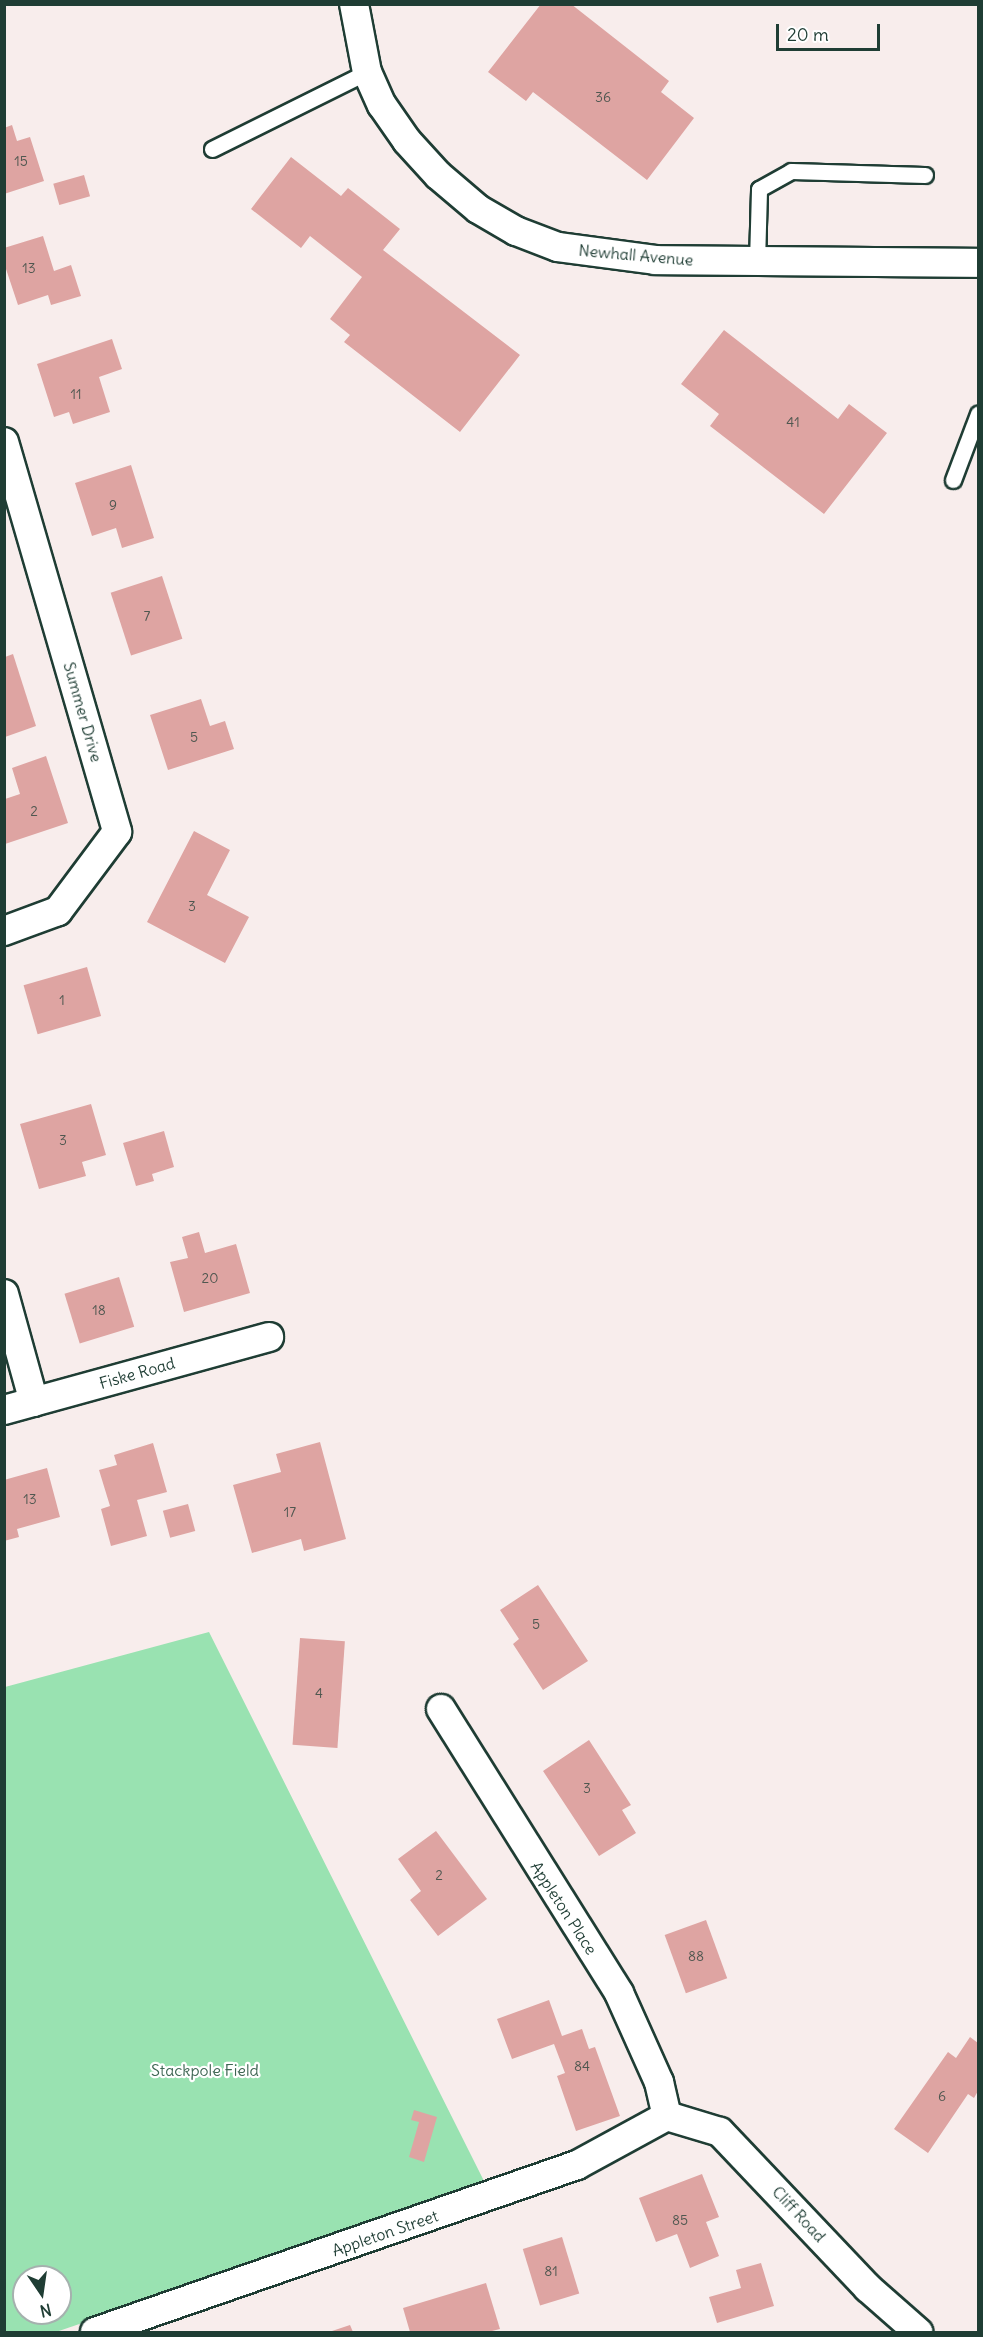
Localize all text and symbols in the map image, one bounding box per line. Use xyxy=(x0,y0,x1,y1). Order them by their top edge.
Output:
scale bar xyxy=(779,12,882,50)
text: 20 m xyxy=(787,23,829,46)
house number: 36 xyxy=(595,89,611,105)
house number: 15 xyxy=(14,153,28,169)
street label: Newhall Avenue xyxy=(578,240,694,270)
house number: 13 xyxy=(22,260,36,276)
house number: 11 xyxy=(70,386,82,402)
house number: 41 xyxy=(786,414,800,430)
house number: 9 xyxy=(109,497,117,513)
house number: 7 xyxy=(144,608,150,624)
street label: Summer Drive xyxy=(60,660,106,764)
house number: 5 xyxy=(190,729,198,745)
house number: 2 xyxy=(30,803,38,819)
house number: 3 xyxy=(188,898,196,914)
house number: 1 xyxy=(59,992,65,1008)
house number: 3 xyxy=(59,1132,67,1148)
house number: 20 xyxy=(202,1270,218,1286)
house number: 18 xyxy=(92,1302,106,1318)
street label: Fiske Road xyxy=(97,1353,177,1393)
house number: 13 xyxy=(23,1491,37,1507)
house number: 17 xyxy=(284,1504,296,1520)
house number: 5 xyxy=(532,1616,540,1632)
house number: 4 xyxy=(315,1685,323,1701)
house number: 3 xyxy=(583,1780,591,1796)
street label: Appleton Place xyxy=(527,1858,601,1958)
house number: 2 xyxy=(435,1867,443,1883)
house number: 88 xyxy=(688,1948,704,1964)
house number: 84 xyxy=(574,2058,590,2074)
park label: Stackpole Field xyxy=(151,2060,259,2080)
house number: 6 xyxy=(938,2088,946,2104)
street label: Cliff Road xyxy=(768,2182,830,2246)
street label: Appleton Street xyxy=(329,2206,441,2260)
house number: 85 xyxy=(672,2212,688,2228)
house number: 81 xyxy=(544,2263,558,2279)
north arrow xyxy=(12,2265,72,2325)
text: N xyxy=(38,2300,53,2322)

